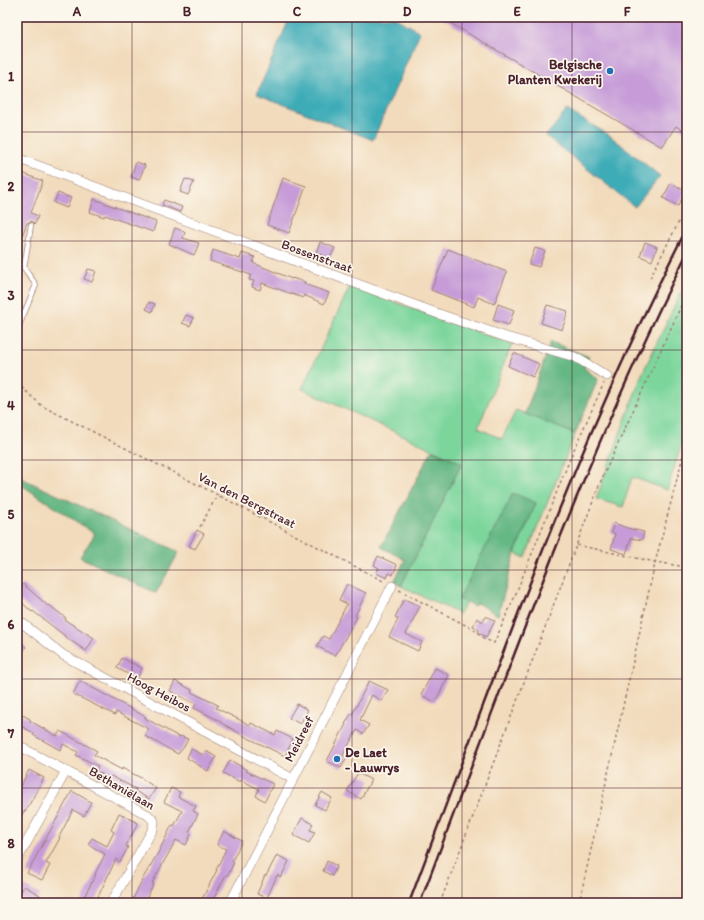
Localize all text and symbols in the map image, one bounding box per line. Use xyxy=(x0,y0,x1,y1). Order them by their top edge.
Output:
text: A xyxy=(72,4,82,19)
text: B xyxy=(183,4,192,19)
text: C xyxy=(293,4,302,19)
text: D xyxy=(403,4,412,19)
text: E xyxy=(513,4,521,19)
text: F xyxy=(624,4,631,19)
place label: Belgische Planten Kwekerij xyxy=(508,57,602,88)
marker: Belgische Planten Kwekerij xyxy=(605,66,615,76)
text: 1 xyxy=(8,69,14,84)
text: 2 xyxy=(8,179,15,194)
street label: Bossenstraat xyxy=(280,236,355,276)
text: 3 xyxy=(7,288,15,303)
text: 4 xyxy=(7,398,15,413)
street label: Van den Bergstraat xyxy=(196,469,298,531)
text: 5 xyxy=(8,507,15,522)
text: 6 xyxy=(8,617,15,632)
street label: Hoog Heibos xyxy=(125,669,193,715)
street label: Meidreef xyxy=(281,714,317,764)
text: 7 xyxy=(7,726,15,741)
place label: De Laet - Lauwrys xyxy=(345,745,399,776)
marker: De Laet - Lauwrys xyxy=(332,754,342,764)
street label: Bethaniëlaan xyxy=(87,763,157,813)
text: 8 xyxy=(7,836,15,851)

